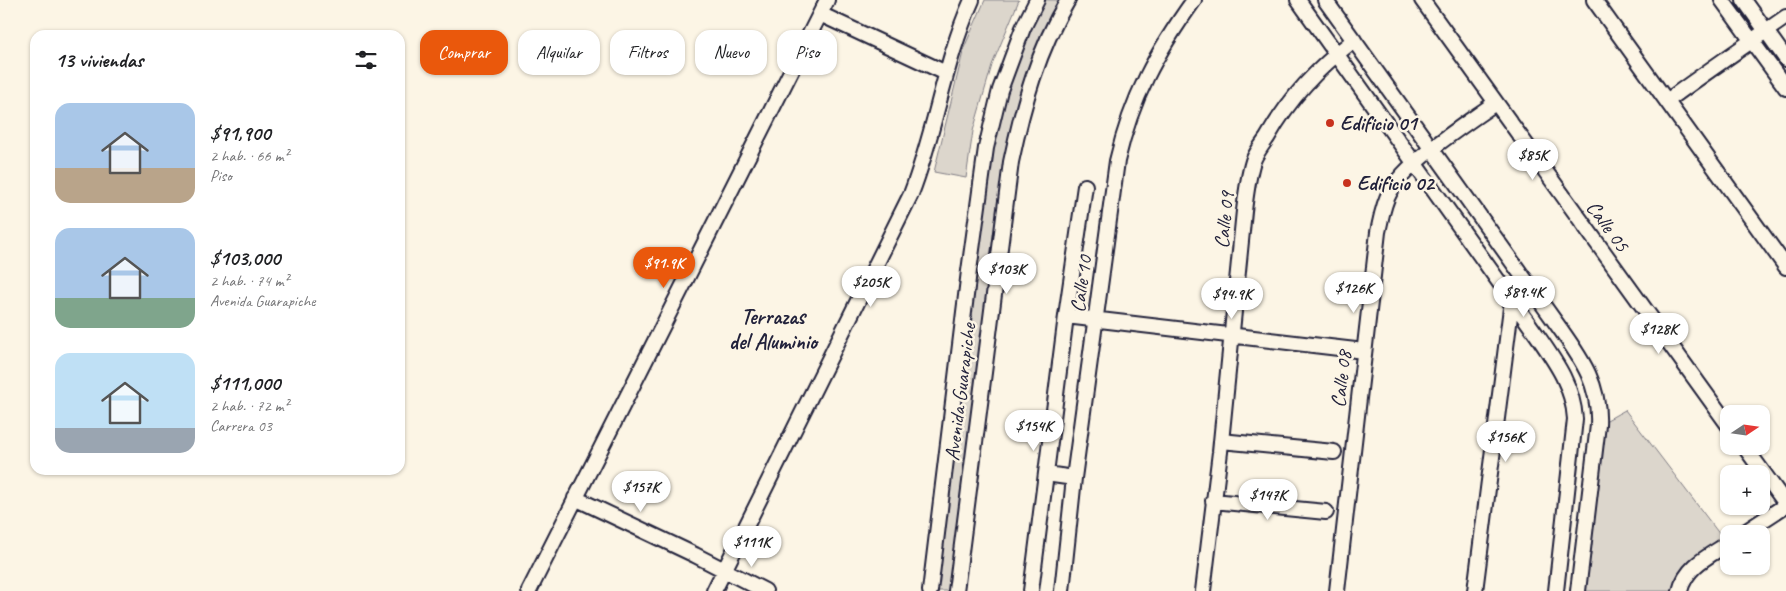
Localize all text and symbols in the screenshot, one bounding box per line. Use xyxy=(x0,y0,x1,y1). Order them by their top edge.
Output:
chip: Comprar xyxy=(420,30,508,75)
chip: Alquilar xyxy=(518,30,600,75)
chip: Filtros xyxy=(610,30,685,75)
chip: Nuevo xyxy=(695,30,767,75)
chip: Piso xyxy=(777,30,837,75)
icon: filters xyxy=(352,46,380,74)
text: 13 viviendas xyxy=(55,47,143,73)
place label: Edificio 01 xyxy=(1340,110,1419,136)
marker: Edificio 01 xyxy=(1324,117,1336,129)
text: $91,900 xyxy=(210,120,270,146)
icon: home xyxy=(95,123,155,183)
pin: $85K xyxy=(1503,138,1563,181)
text: $85K xyxy=(1518,145,1548,165)
text: 2 hab. · 66 m² xyxy=(210,146,289,166)
text: Piso xyxy=(210,166,232,186)
place label: Edificio 02 xyxy=(1357,170,1436,196)
marker: Edificio 02 xyxy=(1341,177,1353,189)
street label: Calle 09 xyxy=(1208,189,1240,250)
street label: Calle 05 xyxy=(1581,195,1636,258)
text: $103,000 xyxy=(210,245,280,271)
pin: $91.9K xyxy=(623,246,705,289)
icon: home xyxy=(95,248,155,308)
pin: $103K xyxy=(972,252,1042,295)
street label: Calle 10 xyxy=(1064,252,1098,314)
text: $91.9K xyxy=(644,253,684,273)
text: $103K xyxy=(989,259,1025,279)
pin: $205K xyxy=(836,266,906,308)
text: 2 hab. · 74 m² xyxy=(210,271,289,291)
text: $205K xyxy=(853,272,889,292)
pin: $126K xyxy=(1319,272,1389,314)
pin: $89.4K xyxy=(1483,276,1565,318)
pin: $94.9K xyxy=(1191,278,1273,320)
text: $126K xyxy=(1335,278,1373,298)
text: $89.4K xyxy=(1504,282,1544,302)
text: $94.9K xyxy=(1212,284,1252,304)
text: Avenida Guarapiche xyxy=(210,291,315,311)
district label: Terrazas del Aluminio xyxy=(729,303,819,356)
pin: $128K xyxy=(1624,312,1694,355)
text: $128K xyxy=(1641,319,1677,339)
street label: Avenida Guarapiche xyxy=(939,321,981,462)
street label: Calle 08 xyxy=(1325,347,1358,409)
text: $111,000 xyxy=(210,370,280,396)
icon: home xyxy=(95,373,155,433)
text: 2 hab. · 72 m² xyxy=(210,396,289,416)
north arrow xyxy=(1720,405,1770,455)
map controls xyxy=(1720,405,1770,575)
pin: $154K xyxy=(999,410,1069,452)
text: Carrera 03 xyxy=(210,416,272,436)
text: $154K xyxy=(1016,416,1052,436)
pin: $156K xyxy=(1471,420,1541,463)
text: $156K xyxy=(1487,427,1525,447)
button: + xyxy=(1720,465,1770,515)
pin: $157K xyxy=(606,470,676,513)
text: $157K xyxy=(623,477,659,497)
pin: $147K xyxy=(1233,478,1303,521)
text: $147K xyxy=(1250,485,1286,505)
button: − xyxy=(1720,525,1770,575)
pin: $111K xyxy=(717,526,787,568)
text: $111K xyxy=(734,532,770,552)

